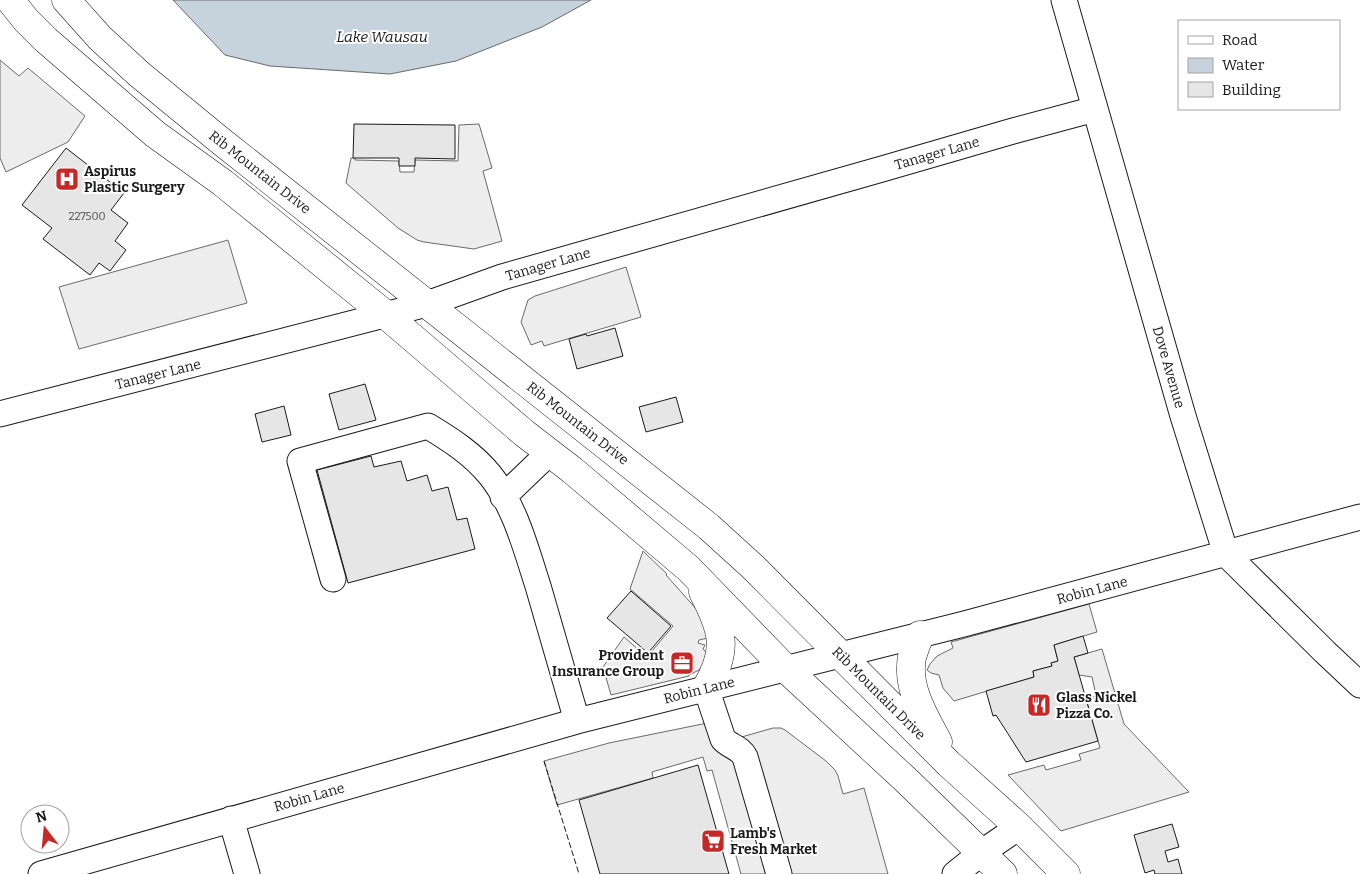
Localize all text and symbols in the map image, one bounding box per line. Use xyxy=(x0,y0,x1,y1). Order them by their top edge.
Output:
legend xyxy=(1178,20,1340,110)
water label: Lake Wausau xyxy=(336,28,428,46)
text: Road xyxy=(1222,31,1257,49)
text: Water xyxy=(1222,56,1265,74)
text: Building xyxy=(1222,81,1281,99)
street label: Rib Mountain Drive xyxy=(205,127,314,218)
street label: Tanager Lane xyxy=(893,133,982,174)
place label: Aspirus Plastic Surgery xyxy=(84,163,185,196)
hospital icon: Aspirus Plastic Surgery xyxy=(54,166,80,192)
house number: 227500 xyxy=(68,210,106,223)
street label: Tanager Lane xyxy=(504,244,593,285)
street label: Dove Avenue xyxy=(1149,324,1188,410)
street label: Tanager Lane xyxy=(114,356,203,393)
street label: Rib Mountain Drive xyxy=(523,378,632,469)
street label: Robin Lane xyxy=(1055,573,1129,608)
street label: Rib Mountain Drive xyxy=(828,643,929,744)
place label: Provident Insurance Group xyxy=(552,647,664,680)
office icon: Provident Insurance Group xyxy=(669,650,695,676)
street label: Robin Lane xyxy=(662,673,736,708)
place label: Glass Nickel Pizza Co. xyxy=(1056,689,1137,722)
restaurant icon: Glass Nickel Pizza Co. xyxy=(1026,692,1052,718)
street label: Robin Lane xyxy=(272,779,346,816)
north arrow xyxy=(20,804,70,854)
text: N xyxy=(34,807,49,827)
place label: Lamb's Fresh Market xyxy=(730,825,818,858)
supermarket icon: Lamb's Fresh Market xyxy=(700,828,726,854)

